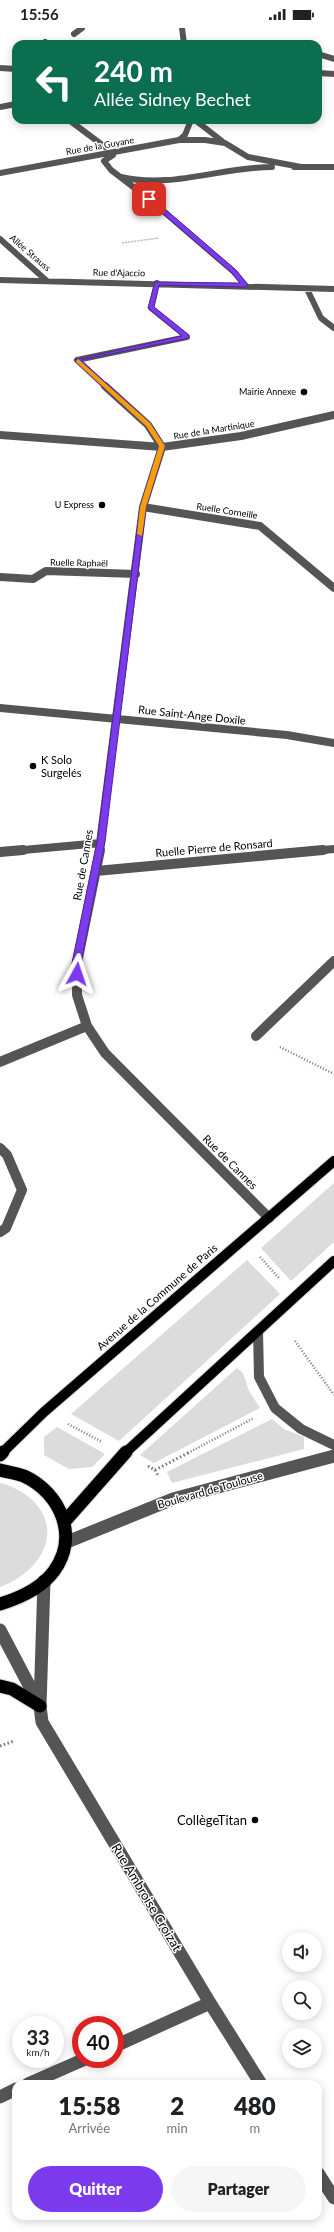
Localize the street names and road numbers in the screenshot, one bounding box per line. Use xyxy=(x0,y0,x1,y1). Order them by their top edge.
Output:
street label: Rue de la Guyane xyxy=(65,134,135,157)
street label: Allée Strauss xyxy=(8,232,53,273)
street label: Rue d'Ajaccio xyxy=(93,267,145,278)
street label: Rue de la Martinique xyxy=(173,418,256,441)
street label: Ruelle Corneille xyxy=(196,500,259,521)
street label: Ruelle Raphaël xyxy=(50,556,108,569)
street label: Rue Saint-Ange Doxile xyxy=(138,702,247,727)
street label: Rue de Cannes xyxy=(70,828,95,901)
street label: Ruelle Pierre de Ronsard xyxy=(155,836,273,859)
street label: Rue de Cannes xyxy=(200,1132,261,1192)
street label: Avenue de la Commune de Paris xyxy=(94,1241,220,1353)
street label: Boulevard de Toulouse xyxy=(156,1468,264,1511)
street label: Rue Ambroise Croizat xyxy=(108,1840,186,1954)

